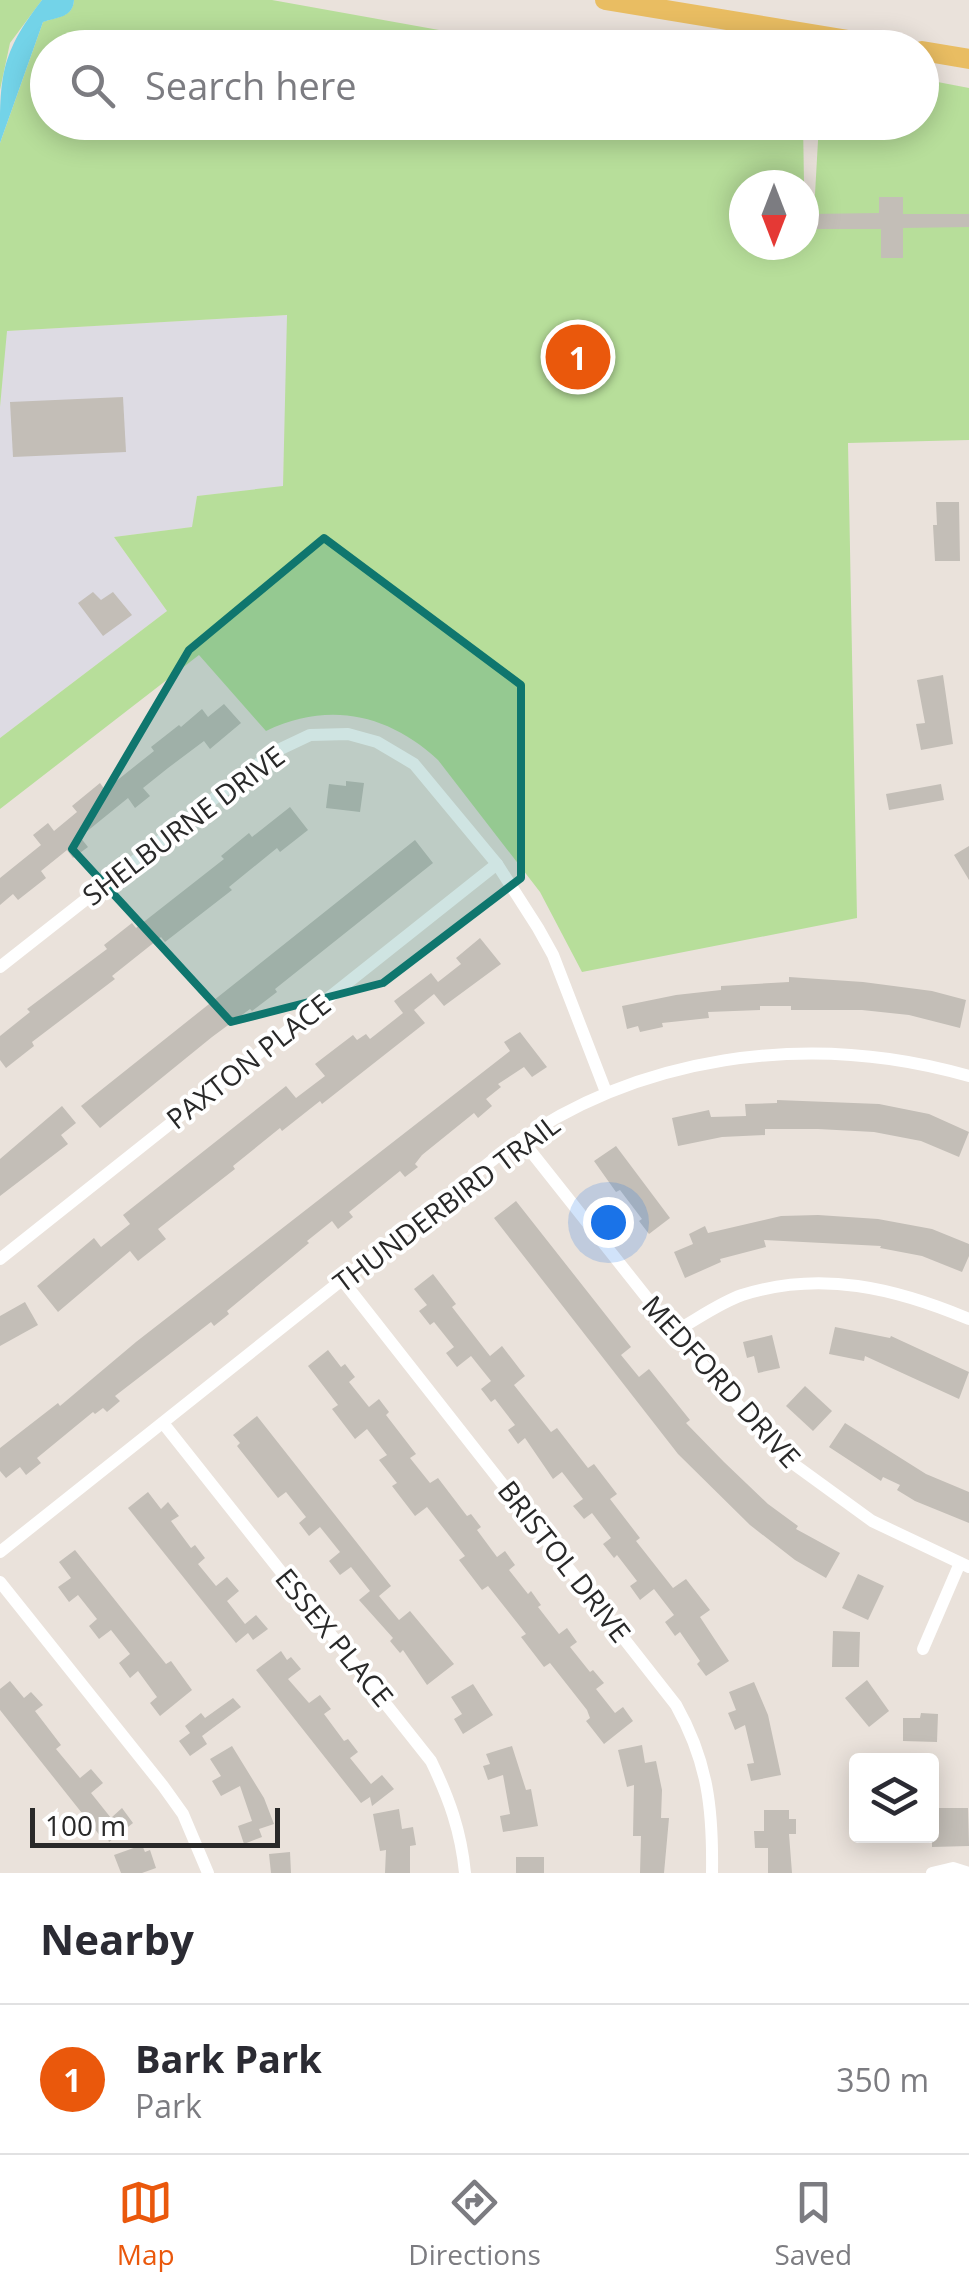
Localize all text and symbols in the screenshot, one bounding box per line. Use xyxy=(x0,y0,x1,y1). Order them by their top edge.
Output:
search box xyxy=(30,30,939,140)
icon: search xyxy=(65,58,120,113)
text: Search here xyxy=(145,59,357,111)
north arrow xyxy=(729,170,819,260)
pin: 1 xyxy=(546,320,610,394)
street label: SHELBURNE DRIVE xyxy=(74,737,292,913)
street label: PAXTON PLACE xyxy=(158,985,338,1137)
street label: THUNDERBIRD TRAIL xyxy=(325,1105,567,1301)
your location xyxy=(583,1197,634,1248)
street label: MEDFORD DRIVE xyxy=(634,1287,810,1475)
street label: BRISTOL DRIVE xyxy=(490,1472,640,1650)
street label: ESSEX PLACE xyxy=(267,1560,403,1714)
map controls xyxy=(849,1753,939,1843)
button: layers xyxy=(849,1753,939,1843)
scale bar xyxy=(30,1803,280,1848)
text: 100 m xyxy=(45,1806,126,1844)
text: Nearby xyxy=(40,1910,194,1967)
text: Bark Park xyxy=(135,2032,322,2084)
text: 1 xyxy=(63,2058,82,2101)
text: 350 m xyxy=(836,2058,929,2101)
text: Park xyxy=(135,2084,202,2127)
tab: Map xyxy=(117,2175,175,2273)
tab: Directions xyxy=(408,2175,541,2273)
tab: Saved xyxy=(774,2175,852,2273)

